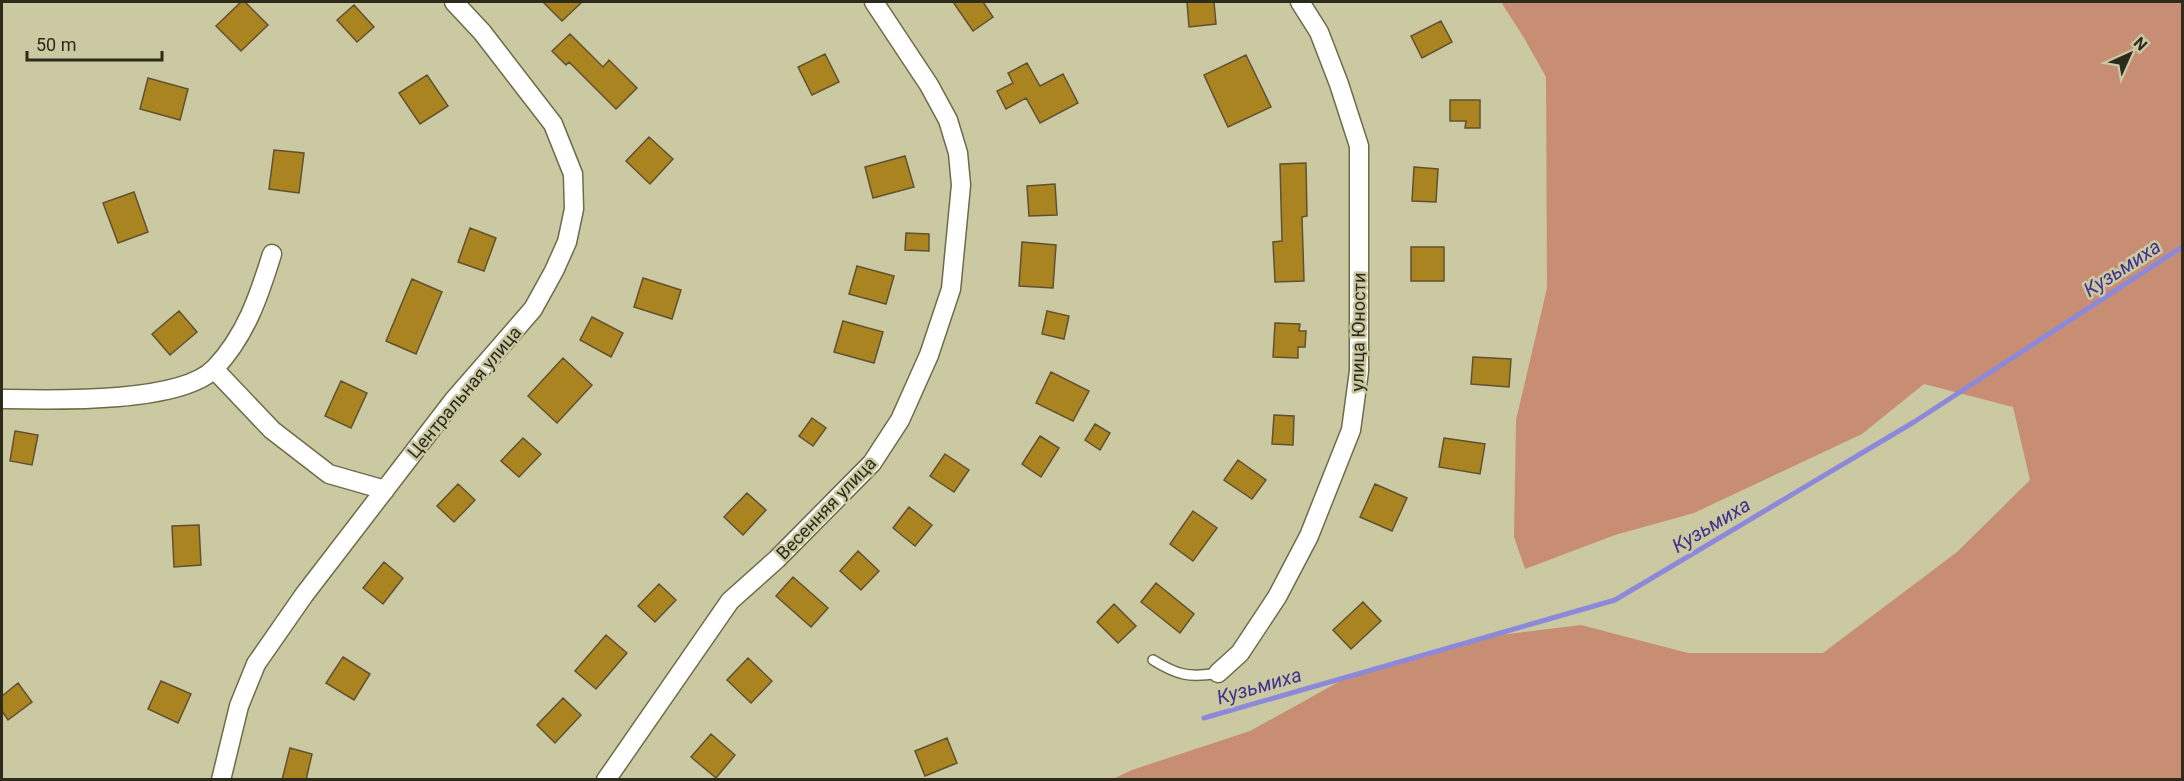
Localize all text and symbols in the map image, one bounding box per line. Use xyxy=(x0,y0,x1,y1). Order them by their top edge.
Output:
scale bar xyxy=(27,24,162,62)
north arrow xyxy=(2100,24,2160,84)
text: N xyxy=(2130,33,2151,54)
text: 50 m xyxy=(36,34,76,55)
water label: Кузьмиха xyxy=(2079,234,2165,302)
street label: улица Юности xyxy=(1346,272,1370,392)
street label: Центральная улица xyxy=(403,322,525,462)
street label: Весенняя улица xyxy=(772,452,880,564)
water label: Кузьмиха xyxy=(1667,492,1755,558)
water label: Кузьмиха xyxy=(1214,662,1304,710)

